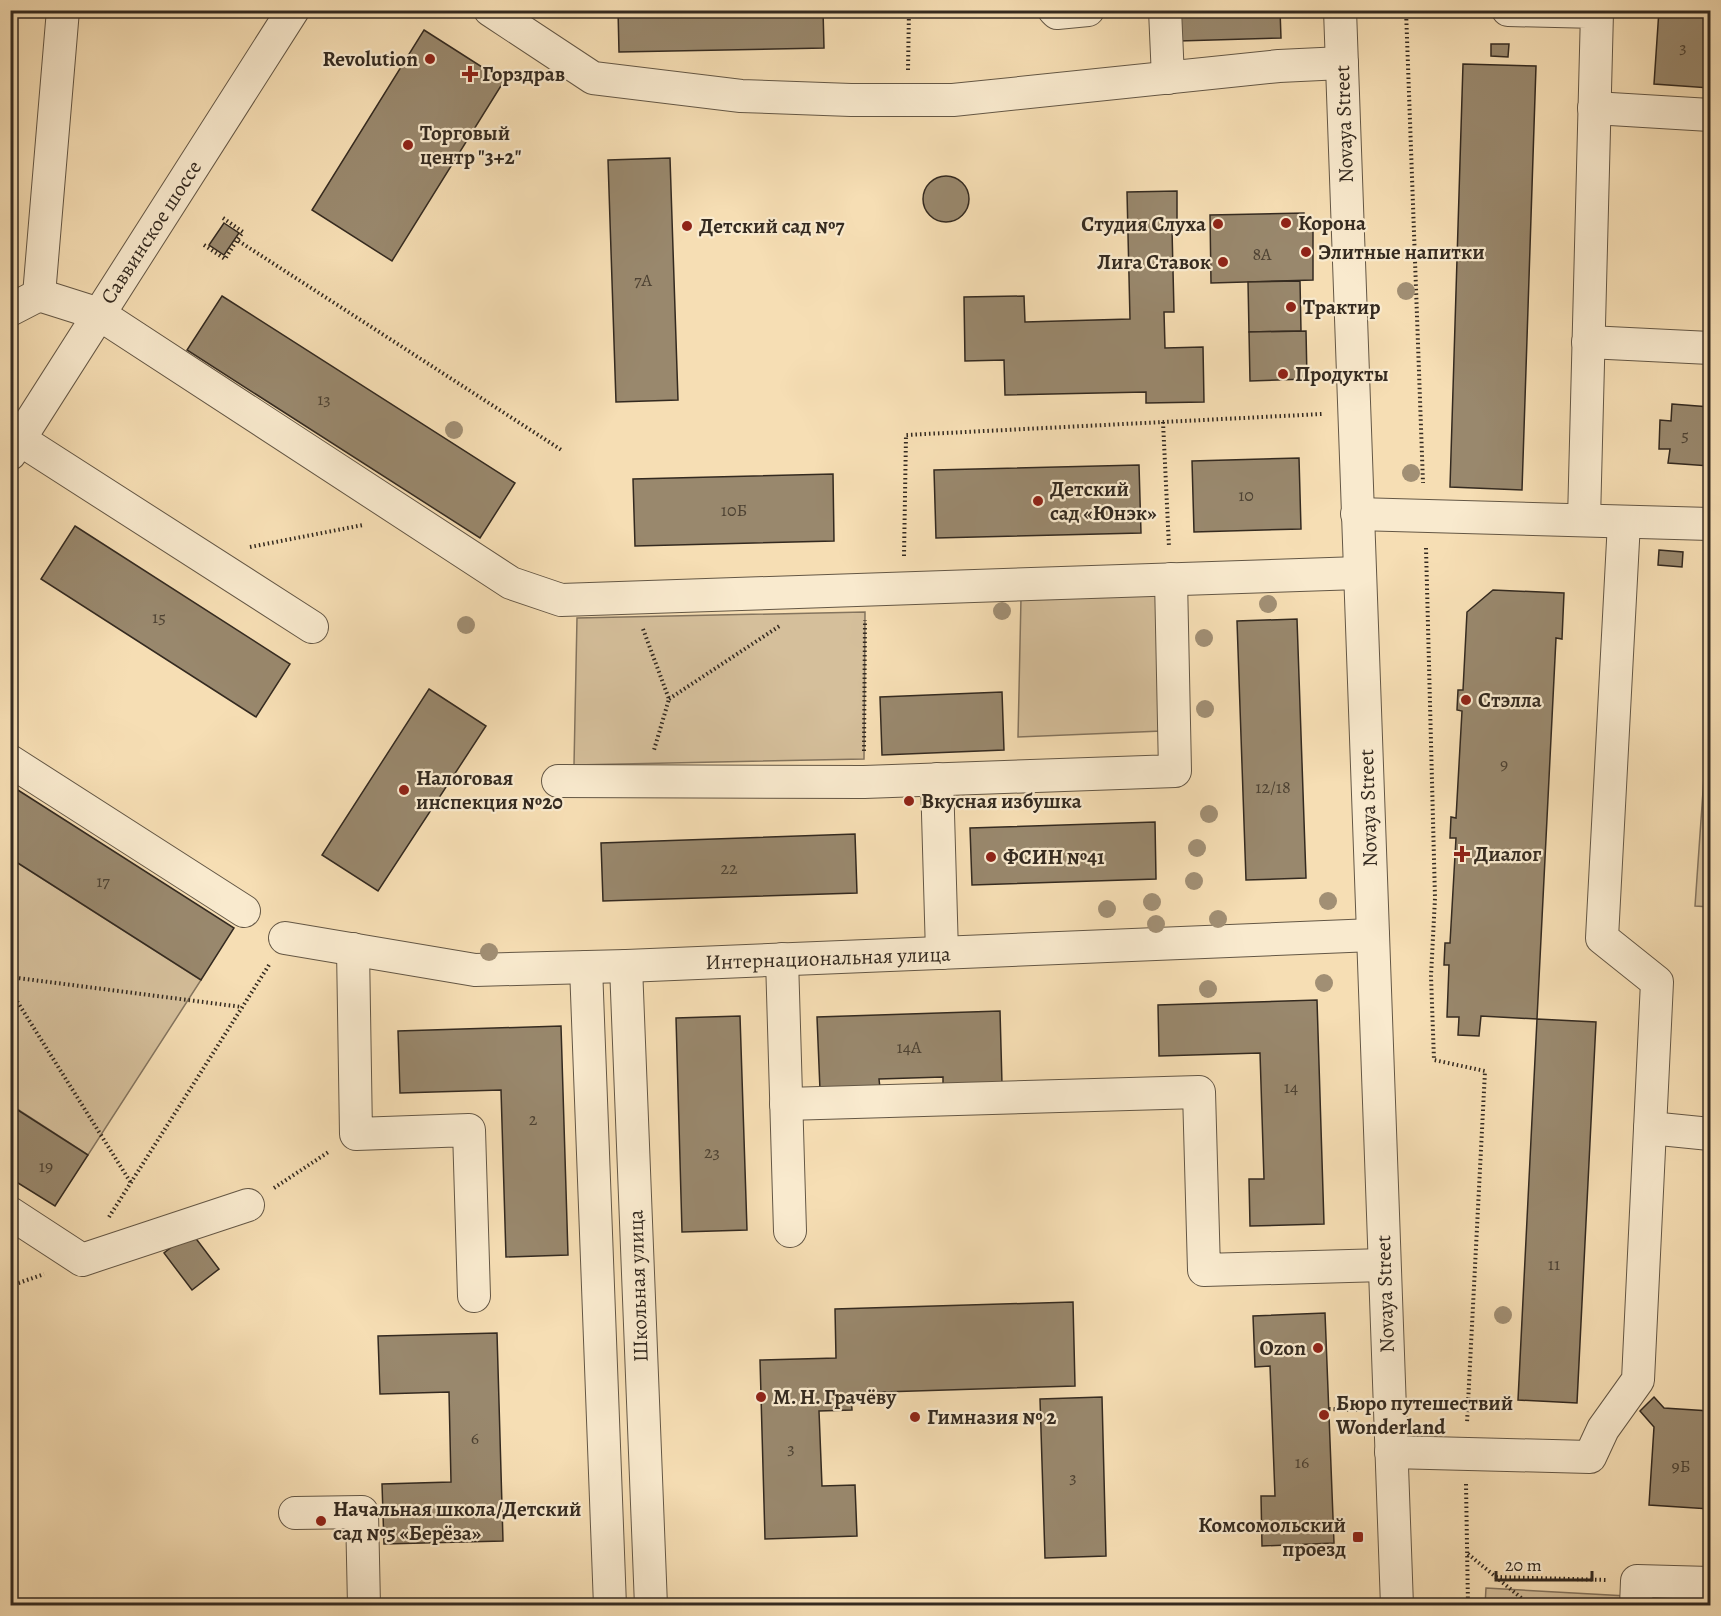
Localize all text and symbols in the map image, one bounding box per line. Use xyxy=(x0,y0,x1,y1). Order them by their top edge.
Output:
house number: 3 xyxy=(1679,35,1687,59)
place label: Revolution xyxy=(322,45,418,73)
marker: Revolution xyxy=(423,52,437,66)
place label: Горздрав xyxy=(482,60,565,88)
street label: Novaya Street xyxy=(1328,65,1360,183)
marker: Горздрав xyxy=(463,67,477,81)
place label: Торговый центр "3+2" xyxy=(420,119,522,171)
marker: Торговый центр "3+2" xyxy=(401,138,415,152)
street label: Саввинское шоссе xyxy=(94,155,208,309)
place label: Корона xyxy=(1298,209,1366,237)
place label: Студия Слуха xyxy=(1081,210,1206,238)
place label: Детский сад №7 xyxy=(699,212,844,240)
marker: Корона xyxy=(1279,216,1293,230)
marker: Студия Слуха xyxy=(1211,217,1225,231)
marker: Детский сад №7 xyxy=(680,219,694,233)
place label: Элитные напитки xyxy=(1318,238,1485,266)
house number: 8А xyxy=(1252,242,1272,266)
marker: Элитные напитки xyxy=(1299,245,1313,259)
place label: Лига Ставок xyxy=(1097,248,1211,276)
marker: Лига Ставок xyxy=(1216,255,1230,269)
house number: 7А xyxy=(634,268,653,292)
place label: Трактир xyxy=(1303,293,1381,321)
marker: Трактир xyxy=(1284,300,1298,314)
place label: Продукты xyxy=(1295,360,1389,388)
marker: Продукты xyxy=(1276,367,1290,381)
house number: 13 xyxy=(317,387,331,411)
house number: 5 xyxy=(1681,423,1689,447)
place label: Детский сад «Юнэк» xyxy=(1050,475,1157,527)
house number: 10 xyxy=(1238,483,1254,507)
marker: Детский сад «Юнэк» xyxy=(1031,494,1045,508)
house number: 10Б xyxy=(721,498,747,522)
house number: 15 xyxy=(152,605,166,629)
place label: Стэлла xyxy=(1478,686,1542,714)
marker: Стэлла xyxy=(1459,693,1473,707)
street label: Novaya Street xyxy=(1352,749,1384,867)
house number: 9 xyxy=(1500,752,1508,776)
place label: Налоговая инспекция №20 xyxy=(416,764,563,816)
house number: 12/18 xyxy=(1255,775,1291,799)
marker: Налоговая инспекция №20 xyxy=(397,783,411,797)
place label: Вкусная избушка xyxy=(921,787,1082,815)
marker: Вкусная избушка xyxy=(902,794,916,808)
place label: Диалог xyxy=(1474,840,1541,868)
place label: ФСИН №41 xyxy=(1003,843,1105,871)
marker: Диалог xyxy=(1455,847,1469,861)
marker: ФСИН №41 xyxy=(984,850,998,864)
house number: 22 xyxy=(720,856,738,880)
house number: 17 xyxy=(96,869,110,893)
street label: Интернациональная улица xyxy=(705,940,952,976)
house number: 14А xyxy=(897,1035,922,1059)
house number: 14 xyxy=(1284,1075,1298,1099)
house number: 2 xyxy=(529,1107,538,1131)
house number: 23 xyxy=(704,1140,720,1164)
house number: 19 xyxy=(39,1154,53,1178)
street label: Школьная улица xyxy=(621,1209,655,1363)
street label: Novaya Street xyxy=(1369,1235,1401,1353)
house number: 11 xyxy=(1548,1252,1560,1276)
place label: Ozon xyxy=(1260,1334,1306,1362)
marker: Ozon xyxy=(1311,1341,1325,1355)
place label: М. Н. Грачёву xyxy=(773,1383,897,1411)
place label: Бюро путешествий Wonderland xyxy=(1335,1389,1513,1441)
marker: М. Н. Грачёву xyxy=(754,1390,768,1404)
place label: Гимназия № 2 xyxy=(927,1403,1057,1431)
marker: Бюро путешествий Wonderland xyxy=(1317,1408,1331,1422)
marker: Гимназия № 2 xyxy=(908,1410,922,1424)
house number: 6 xyxy=(471,1426,479,1450)
house number: 3 xyxy=(787,1436,795,1460)
house number: 16 xyxy=(1295,1450,1309,1474)
house number: 9Б xyxy=(1672,1454,1690,1478)
house number: 3 xyxy=(1069,1465,1077,1489)
place label: Начальная школа/Детский сад №5 «Берёза» xyxy=(333,1495,582,1547)
place label: Комсомольский проезд xyxy=(1198,1511,1346,1563)
marker: Начальная школа/Детский сад №5 «Берёза» xyxy=(314,1514,328,1528)
marker: Комсомольский проезд xyxy=(1351,1530,1365,1544)
scale bar xyxy=(1496,1544,1592,1582)
text: 20 m xyxy=(1505,1553,1542,1577)

